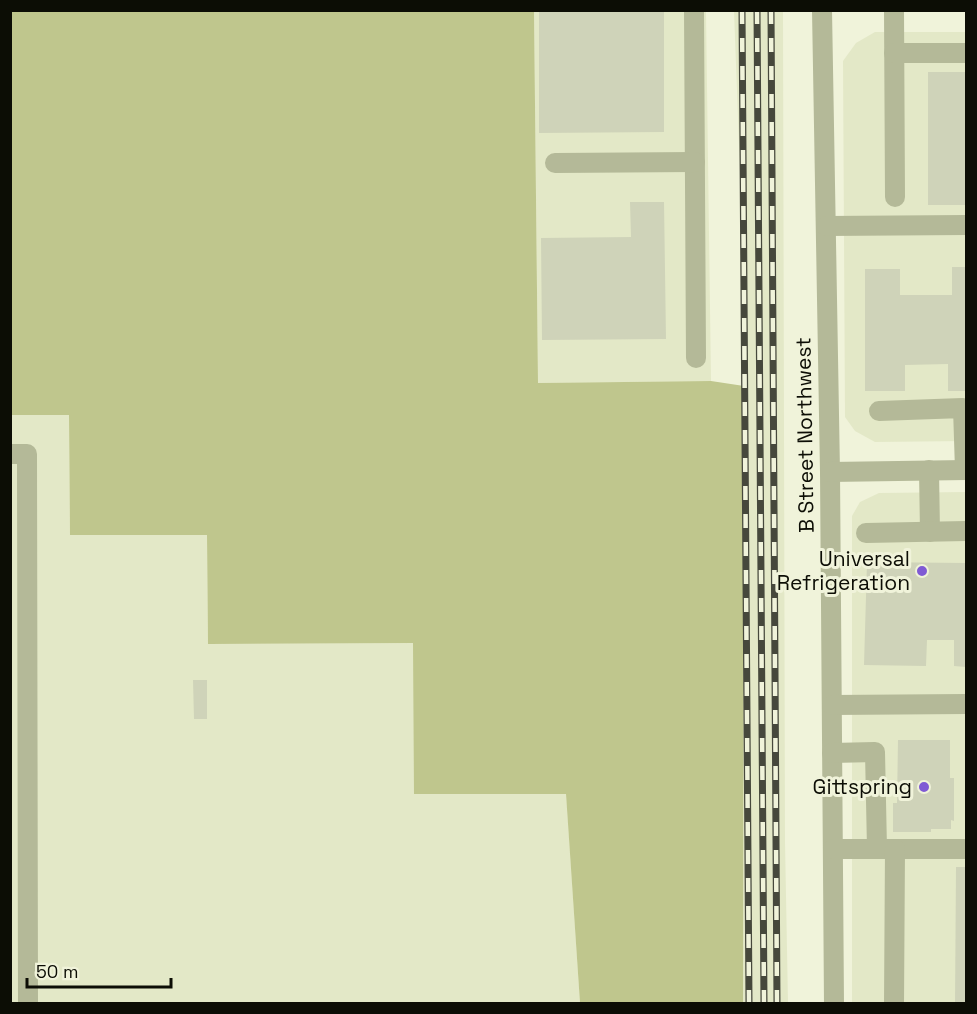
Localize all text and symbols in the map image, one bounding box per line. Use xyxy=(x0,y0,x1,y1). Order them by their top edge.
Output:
street label: B Street Northwest xyxy=(789,337,820,533)
place label: Universal Refrigeration xyxy=(777,545,910,596)
marker: Universal Refrigeration xyxy=(915,564,929,578)
place label: Gittspring xyxy=(813,773,912,800)
marker: Gittspring xyxy=(917,780,931,794)
scale bar xyxy=(27,951,171,989)
text: 50 m xyxy=(36,960,78,983)

